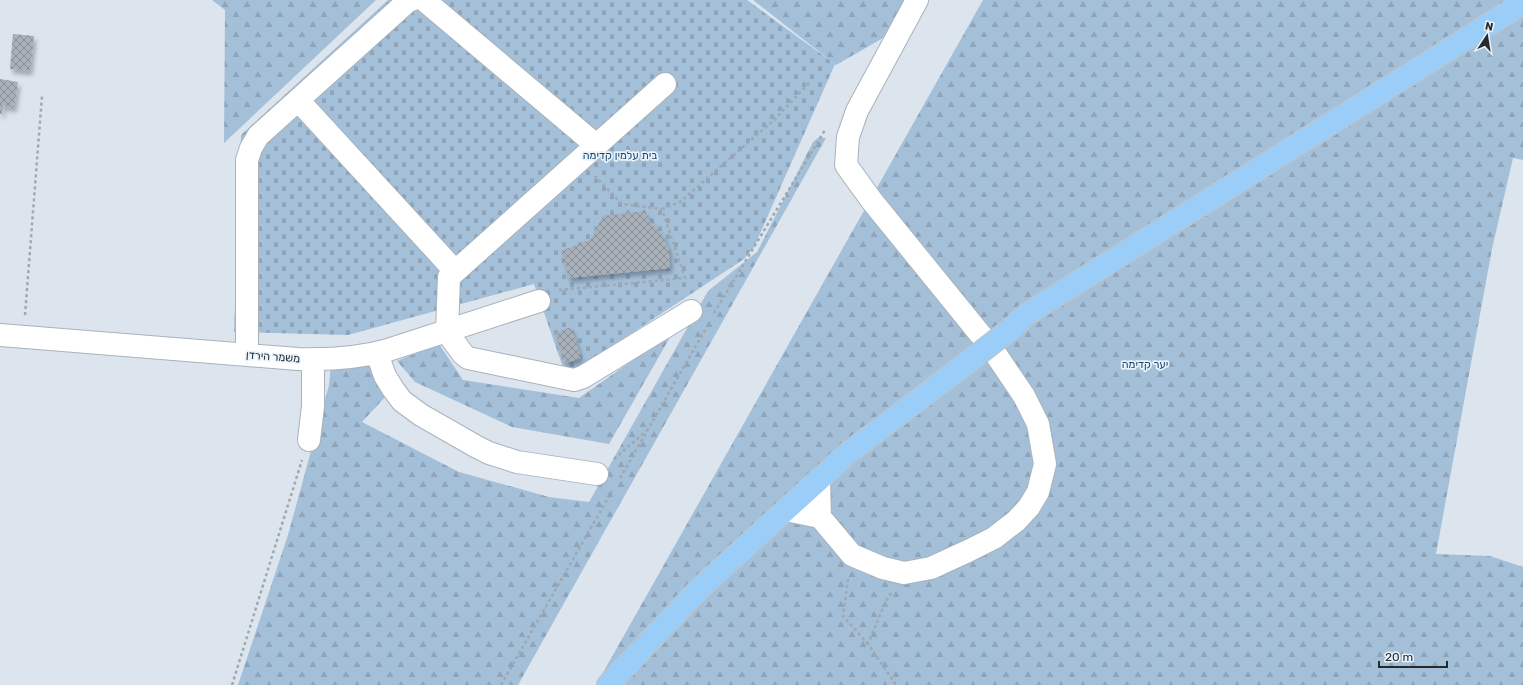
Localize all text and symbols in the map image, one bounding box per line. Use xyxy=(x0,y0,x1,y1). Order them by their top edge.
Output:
north arrow xyxy=(1467,16,1507,56)
text: N xyxy=(1484,20,1494,34)
park label: בית עלמין קדימה xyxy=(583,149,657,162)
street label: משמר הירדן xyxy=(246,349,301,365)
park label: יער קדימה xyxy=(1122,358,1168,371)
scale bar xyxy=(1379,643,1447,669)
text: 20 m xyxy=(1385,650,1413,664)

